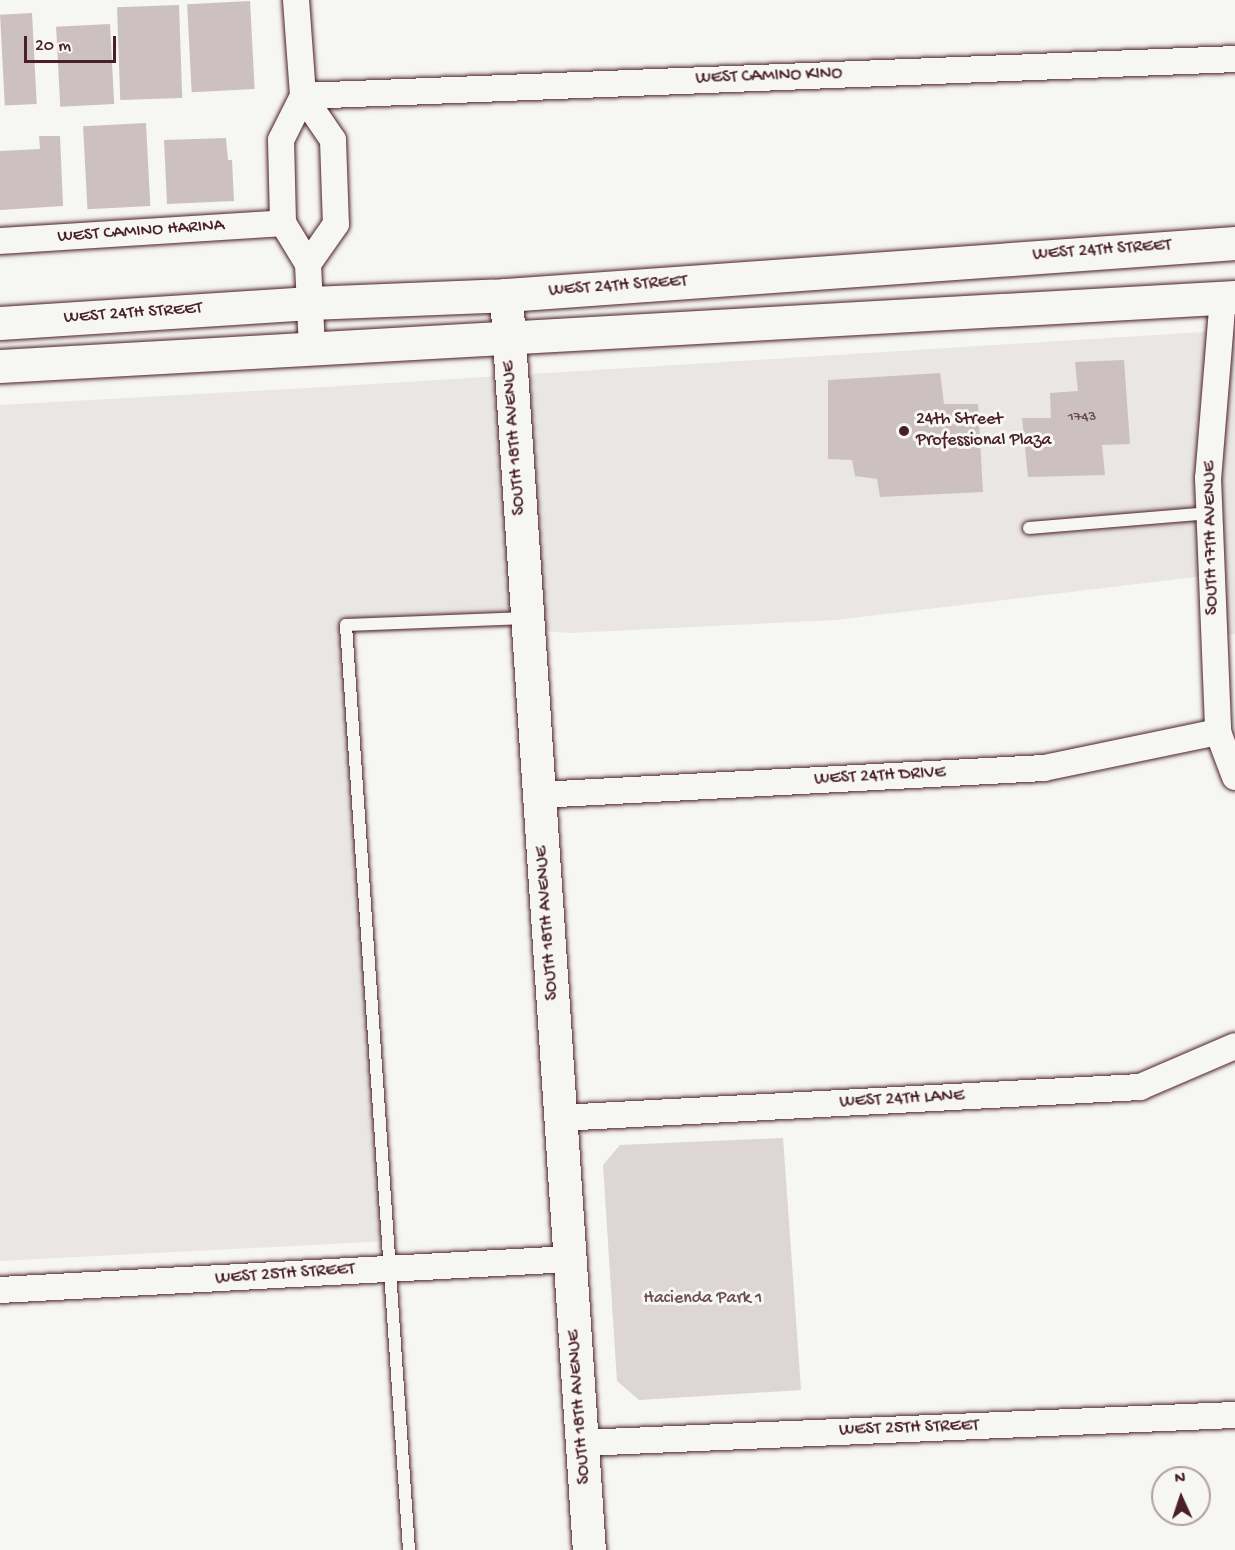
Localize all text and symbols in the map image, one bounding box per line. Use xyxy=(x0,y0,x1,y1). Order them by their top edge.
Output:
scale bar xyxy=(27,24,118,62)
text: 20 m xyxy=(35,36,71,57)
street label: WEST CAMINO KINO xyxy=(695,64,843,90)
street label: WEST CAMINO HARINA xyxy=(57,215,225,249)
street label: WEST 24TH STREET xyxy=(1032,235,1172,267)
street label: WEST 24TH STREET xyxy=(548,271,688,303)
street label: WEST 24TH STREET xyxy=(63,298,203,330)
street label: SOUTH 18TH AVENUE xyxy=(499,360,531,516)
house number: 1743 xyxy=(1068,409,1096,427)
place label: 24th Street Professional Plaza xyxy=(916,410,1052,452)
marker: 24th Street Professional Plaza xyxy=(897,424,911,438)
street label: SOUTH 17TH AVENUE xyxy=(1200,461,1224,615)
street label: WEST 24TH DRIVE xyxy=(814,763,946,791)
street label: SOUTH 18TH AVENUE xyxy=(532,845,564,1001)
street label: WEST 24TH LANE xyxy=(839,1086,965,1114)
street label: WEST 25TH STREET xyxy=(214,1259,356,1291)
park label: Hacienda Park 1 xyxy=(644,1288,762,1310)
street label: SOUTH 18TH AVENUE xyxy=(564,1329,596,1485)
street label: WEST 25TH STREET xyxy=(839,1416,979,1442)
north arrow xyxy=(1151,1466,1211,1526)
text: N xyxy=(1174,1470,1186,1489)

